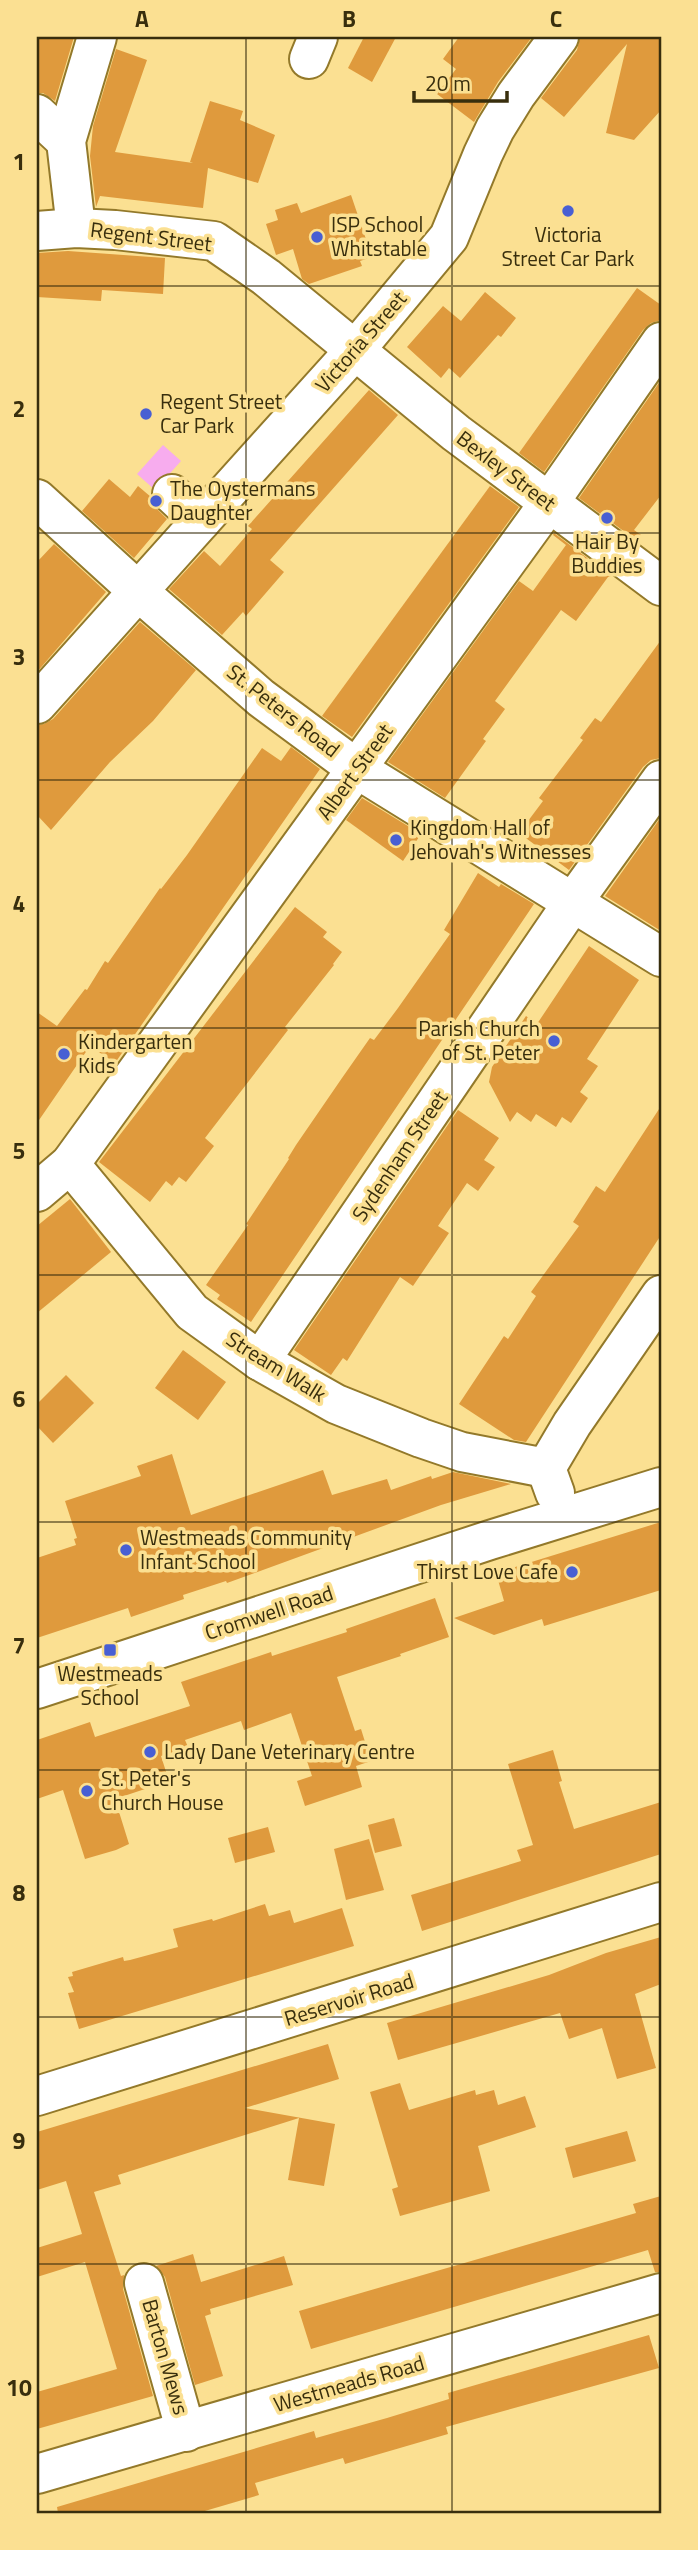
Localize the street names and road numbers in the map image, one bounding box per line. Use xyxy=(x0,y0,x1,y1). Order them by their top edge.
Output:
street label: Regent Street xyxy=(89,213,214,259)
street label: Victoria Street xyxy=(307,283,414,399)
street label: Bexley Street xyxy=(450,422,563,519)
street label: St. Peters Road xyxy=(220,656,347,765)
street label: Albert Street xyxy=(308,716,401,826)
street label: Sydenham Street xyxy=(343,1083,455,1227)
street label: Stream Walk xyxy=(220,1323,333,1410)
street label: Cromwell Road xyxy=(200,1576,337,1648)
street label: Reservoir Road xyxy=(280,1964,417,2034)
street label: Barton Mews xyxy=(134,2295,198,2418)
street label: Westmeads Road xyxy=(270,2346,428,2420)

